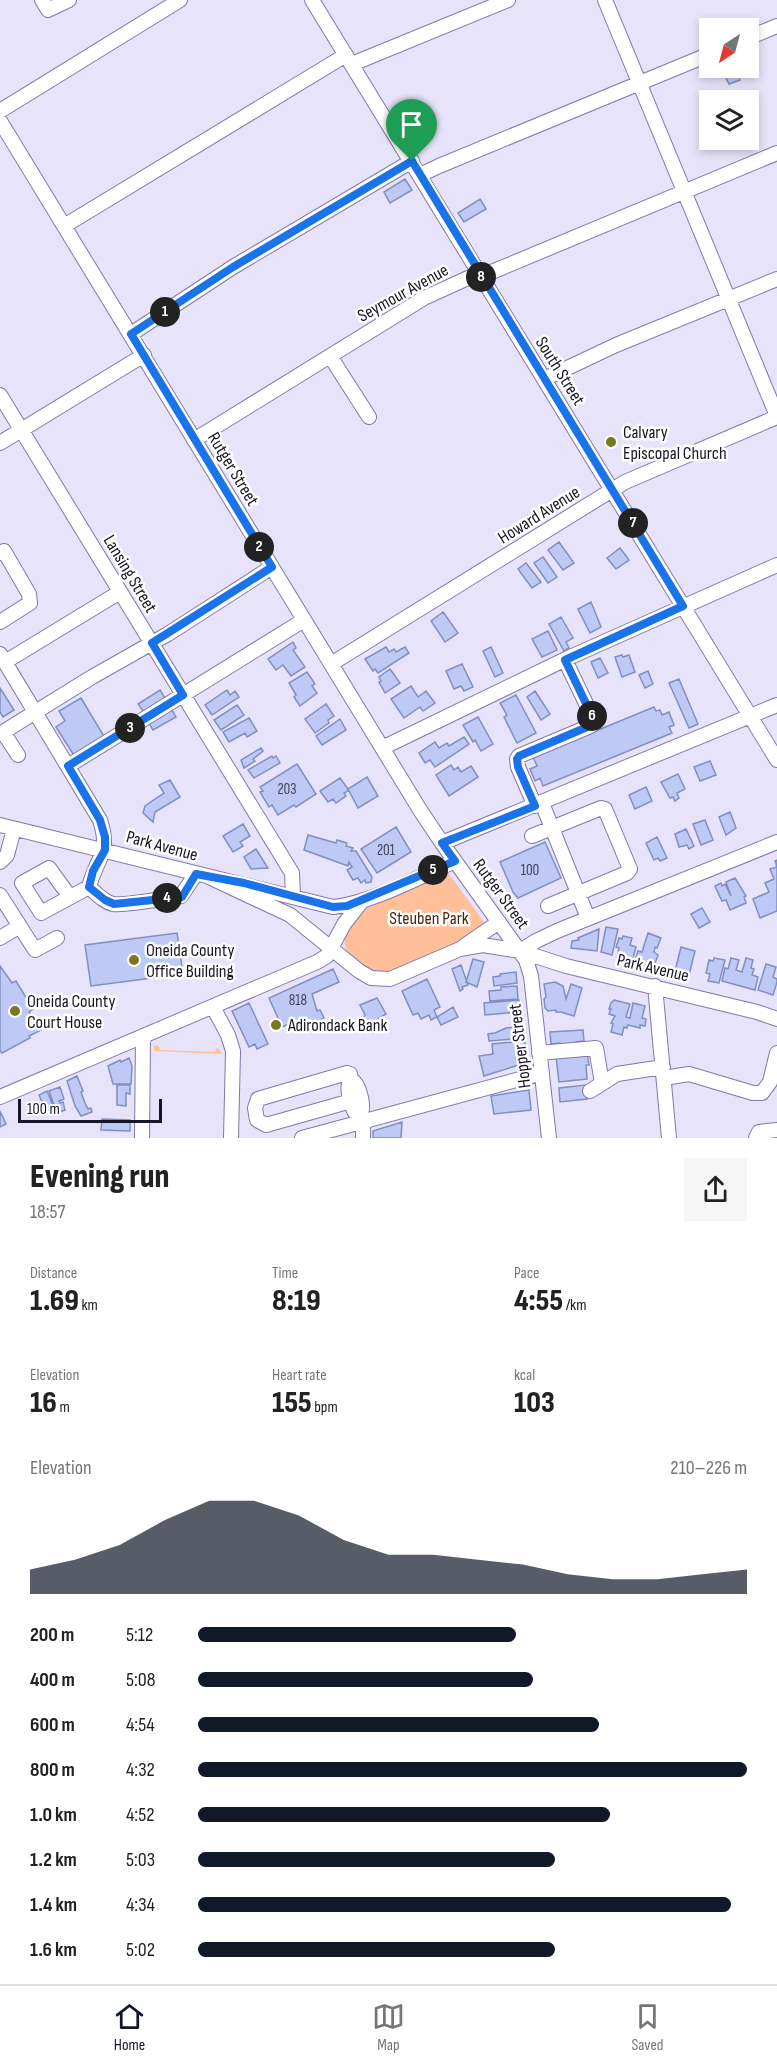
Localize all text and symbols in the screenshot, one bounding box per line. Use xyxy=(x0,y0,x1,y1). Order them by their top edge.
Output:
north arrow xyxy=(699,18,759,78)
map controls xyxy=(699,18,759,150)
button: layers xyxy=(699,90,759,150)
pin xyxy=(386,99,437,161)
icon: arrive xyxy=(395,108,428,141)
street label: Seymour Avenue xyxy=(354,259,452,327)
pin: 8 xyxy=(466,262,496,292)
text: 8 xyxy=(477,267,485,286)
pin: 1 xyxy=(150,297,180,327)
text: 1 xyxy=(162,302,168,321)
street label: South Street xyxy=(531,333,590,410)
place label: Calvary Episcopal Church xyxy=(623,422,727,464)
street label: Rutger Street xyxy=(203,429,263,510)
marker: Calvary Episcopal Church xyxy=(604,435,618,449)
street label: Howard Avenue xyxy=(494,482,584,548)
pin: 7 xyxy=(618,508,648,538)
text: 7 xyxy=(630,513,636,532)
street label: Lansing Street xyxy=(99,531,162,617)
pin: 2 xyxy=(244,532,274,562)
text: 2 xyxy=(255,537,263,556)
pin: 6 xyxy=(577,701,607,731)
text: 6 xyxy=(588,706,596,725)
pin: 3 xyxy=(115,713,145,743)
text: 3 xyxy=(126,718,134,737)
house number: 203 xyxy=(277,780,297,799)
street label: Park Avenue xyxy=(124,826,200,866)
house number: 201 xyxy=(377,841,396,860)
pin: 5 xyxy=(418,855,448,885)
street label: Rutger Street xyxy=(468,855,534,934)
text: 5 xyxy=(429,860,437,879)
house number: 100 xyxy=(521,861,539,880)
pin: 4 xyxy=(152,883,182,913)
text: 4 xyxy=(163,888,171,907)
park label: Steuben Park xyxy=(389,908,469,929)
place label: Oneida County Office Building xyxy=(146,940,234,982)
street label: Park Avenue xyxy=(615,950,691,986)
marker: Oneida County Office Building xyxy=(127,953,141,967)
place label: Oneida County Court House xyxy=(27,991,115,1033)
house number: 818 xyxy=(289,991,307,1010)
street label: Hopper Street xyxy=(504,1002,536,1089)
marker: Oneida County Court House xyxy=(8,1004,22,1018)
place label: Adirondack Bank xyxy=(287,1015,387,1036)
marker: Adirondack Bank xyxy=(269,1018,283,1032)
scale bar xyxy=(18,1096,162,1124)
text: 100 m xyxy=(27,1100,60,1119)
text: Evening run xyxy=(30,1157,170,1197)
button: share xyxy=(684,1158,747,1221)
text: 18:57 xyxy=(30,1200,65,1224)
text: Distance xyxy=(30,1264,77,1283)
text: Time xyxy=(272,1264,298,1283)
text: Pace xyxy=(514,1264,539,1283)
text: 1.69 xyxy=(30,1283,79,1319)
text: 8:19 xyxy=(272,1283,321,1319)
text: 4:55 xyxy=(514,1283,563,1319)
text: km xyxy=(79,1296,98,1315)
text: /km xyxy=(563,1296,586,1315)
text: Elevation xyxy=(30,1366,79,1385)
text: Heart rate xyxy=(272,1366,327,1385)
text: kcal xyxy=(514,1366,535,1385)
text: 16 xyxy=(30,1385,57,1421)
text: 155 xyxy=(272,1385,312,1421)
text: 103 xyxy=(514,1385,555,1421)
text: m xyxy=(57,1398,70,1417)
text: bpm xyxy=(312,1398,338,1417)
text: Elevation xyxy=(30,1456,92,1480)
text: 210–226 m xyxy=(670,1456,747,1480)
text: 200 m xyxy=(30,1623,74,1647)
text: 5:12 xyxy=(126,1623,153,1647)
text: 400 m xyxy=(30,1668,75,1692)
text: 5:08 xyxy=(126,1668,155,1692)
text: 600 m xyxy=(30,1713,75,1737)
text: 4:54 xyxy=(126,1713,155,1737)
text: 800 m xyxy=(30,1758,75,1782)
text: 4:32 xyxy=(126,1758,155,1782)
text: 1.0 km xyxy=(30,1803,77,1827)
text: 4:52 xyxy=(126,1803,154,1827)
text: 1.2 km xyxy=(30,1848,77,1872)
text: 5:03 xyxy=(126,1848,155,1872)
text: 1.4 km xyxy=(30,1893,77,1917)
text: 4:34 xyxy=(126,1893,155,1917)
text: 1.6 km xyxy=(30,1938,77,1962)
text: 5:02 xyxy=(126,1938,155,1962)
tab: Home xyxy=(113,2000,146,2055)
tab: Map xyxy=(372,2000,405,2055)
tab: Saved xyxy=(631,2000,664,2055)

